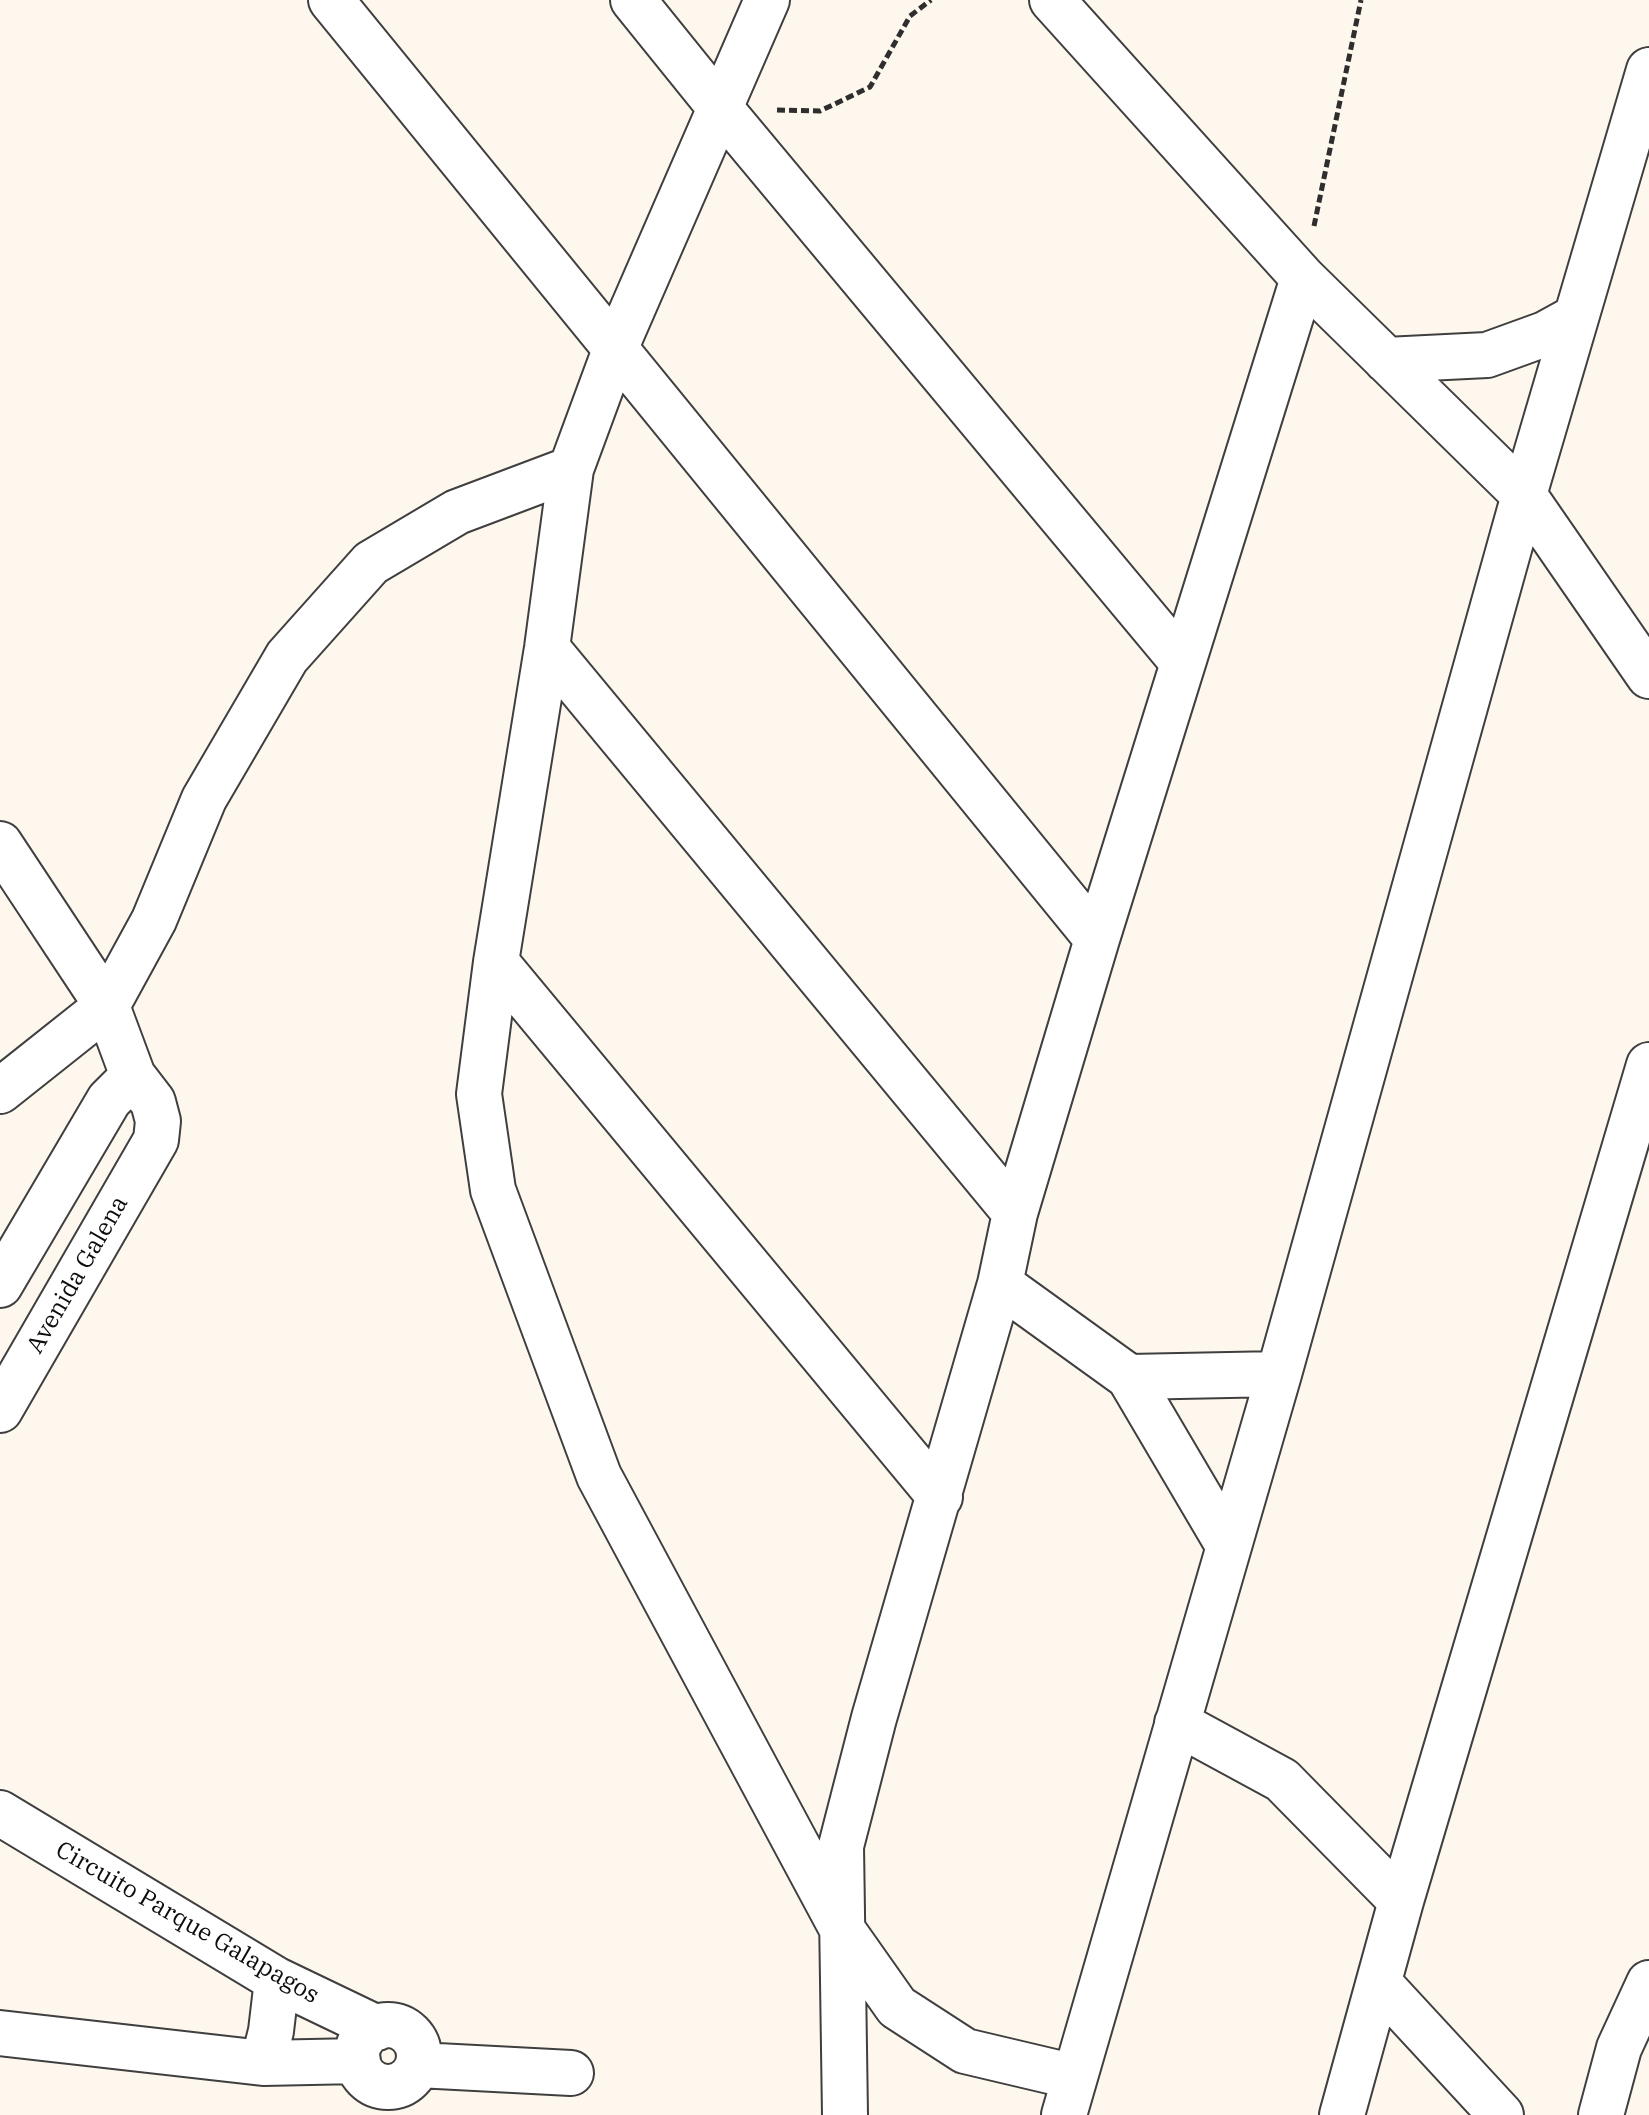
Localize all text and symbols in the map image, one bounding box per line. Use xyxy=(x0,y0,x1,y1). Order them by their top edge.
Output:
street label: Avenida Galena xyxy=(21,1191,135,1359)
street label: Circuito Parque Galapagos xyxy=(50,1836,324,2010)

